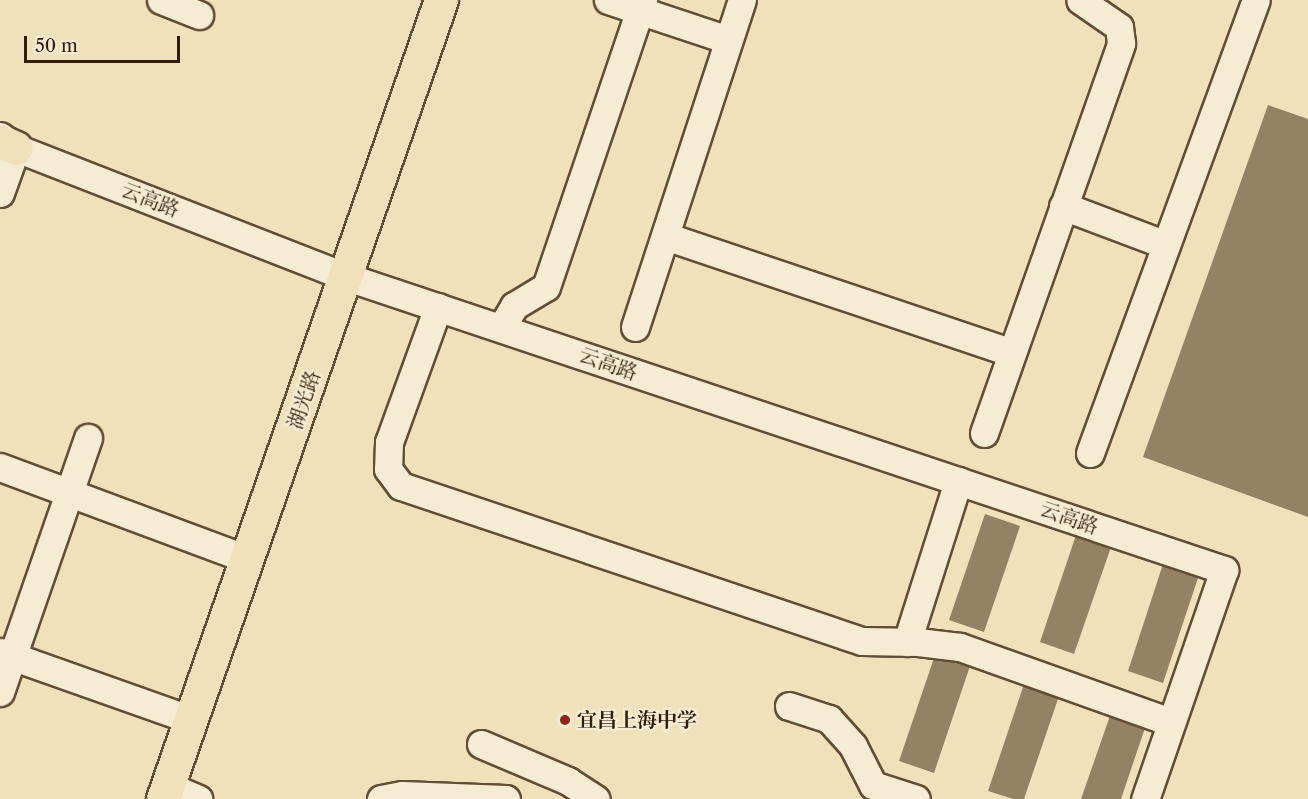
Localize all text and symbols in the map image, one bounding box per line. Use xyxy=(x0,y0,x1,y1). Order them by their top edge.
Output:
scale bar xyxy=(27,24,183,62)
text: 50 m xyxy=(35,35,78,57)
street label: 云高路 xyxy=(118,178,182,222)
street label: 云高路 xyxy=(576,343,640,385)
street label: 湖光路 xyxy=(283,368,325,432)
street label: 云高路 xyxy=(1037,497,1101,539)
place label: 宜昌上海中学 xyxy=(577,708,697,732)
marker: 宜昌上海中学 xyxy=(558,713,572,727)

